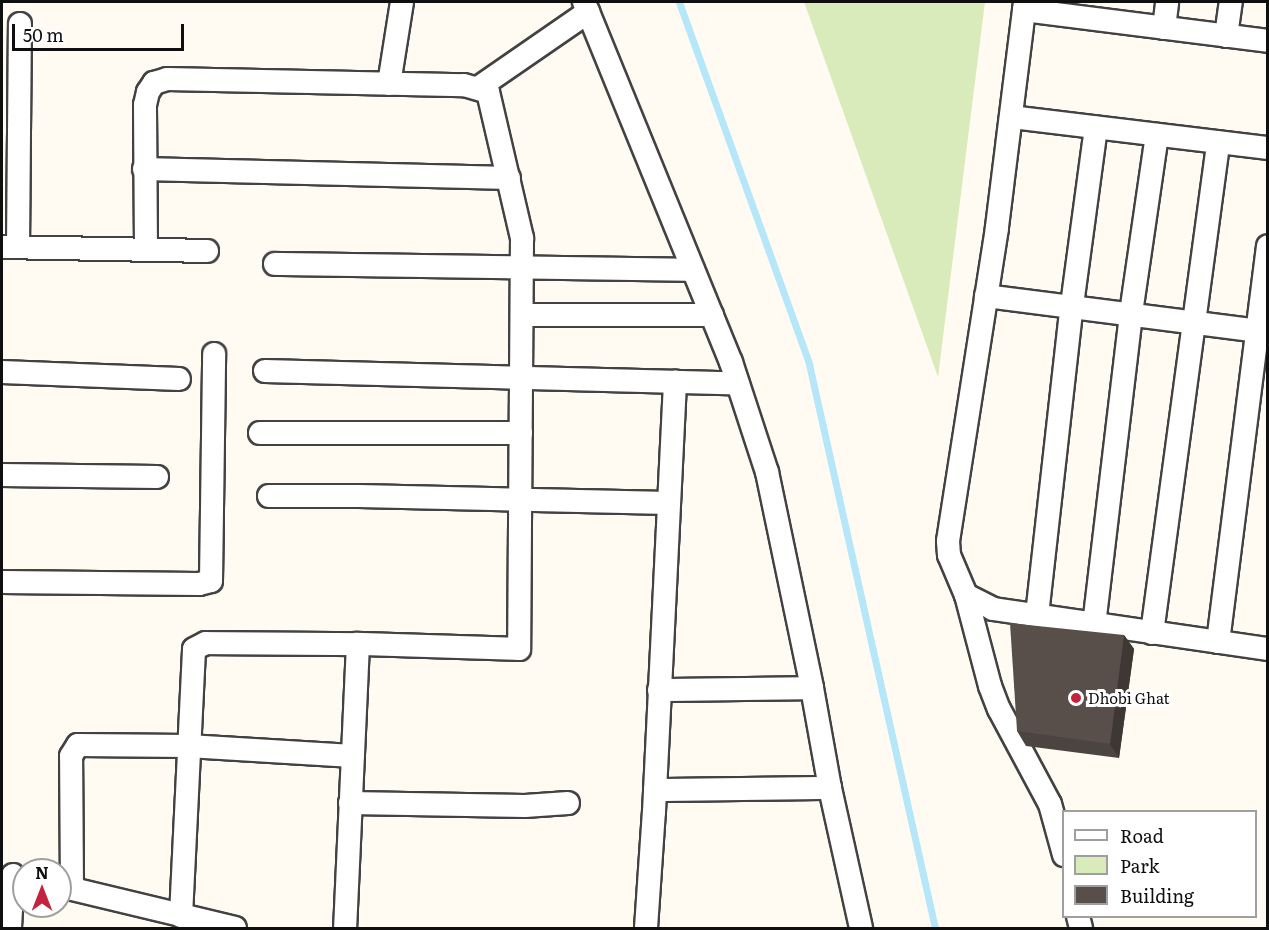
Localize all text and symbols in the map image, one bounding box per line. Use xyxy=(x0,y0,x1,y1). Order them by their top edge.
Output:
scale bar xyxy=(15,12,188,50)
text: 50 m xyxy=(23,21,64,48)
place label: Dhobi Ghat xyxy=(1088,689,1170,707)
marker: Dhobi Ghat xyxy=(1069,691,1083,705)
legend xyxy=(1062,810,1257,918)
text: Road xyxy=(1120,822,1164,849)
text: Park xyxy=(1120,852,1159,879)
north arrow xyxy=(12,858,72,918)
text: N xyxy=(35,860,49,884)
text: Building xyxy=(1120,882,1194,909)

